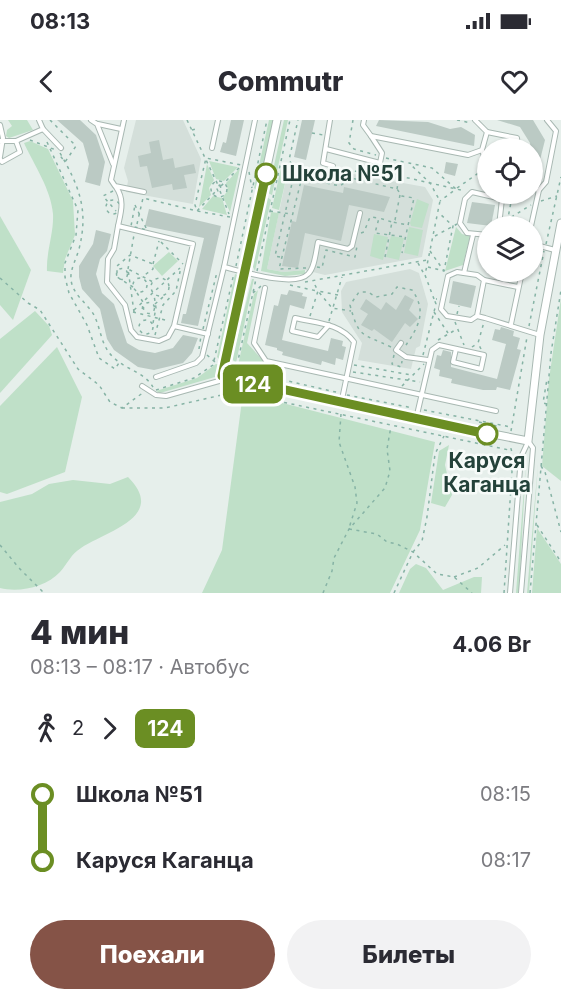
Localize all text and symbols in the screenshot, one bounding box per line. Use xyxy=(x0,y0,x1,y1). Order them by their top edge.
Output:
text: 08:13 xyxy=(30,8,90,34)
icon: back xyxy=(30,65,63,98)
text: Commutr xyxy=(218,65,343,98)
icon: heart xyxy=(498,65,531,98)
map controls xyxy=(477,138,543,282)
button: locate xyxy=(477,138,543,204)
place label: Школа №51 xyxy=(282,161,403,186)
marker: Школа №51 xyxy=(255,163,277,185)
button: layers xyxy=(477,216,543,282)
line badge: 124 xyxy=(218,364,288,404)
text: 124 xyxy=(235,372,271,397)
marker: Каруся Каганца xyxy=(476,423,498,445)
place label: Каруся Каганца xyxy=(443,448,531,497)
text: 4 мин xyxy=(30,612,129,652)
text: 4.06 Br xyxy=(452,631,531,657)
text: 08:13 – 08:17 · Автобус xyxy=(30,655,250,679)
icon: walk xyxy=(30,712,63,745)
icon: forward xyxy=(93,712,126,745)
text: 2 xyxy=(72,716,84,740)
text: 124 xyxy=(147,716,183,741)
text: Школа №51 xyxy=(76,781,203,807)
text: 08:15 xyxy=(480,782,531,806)
text: Каруся Каганца xyxy=(76,847,254,873)
text: 08:17 xyxy=(481,848,531,872)
button: Поехали xyxy=(30,920,275,989)
button: Билеты xyxy=(287,920,531,989)

